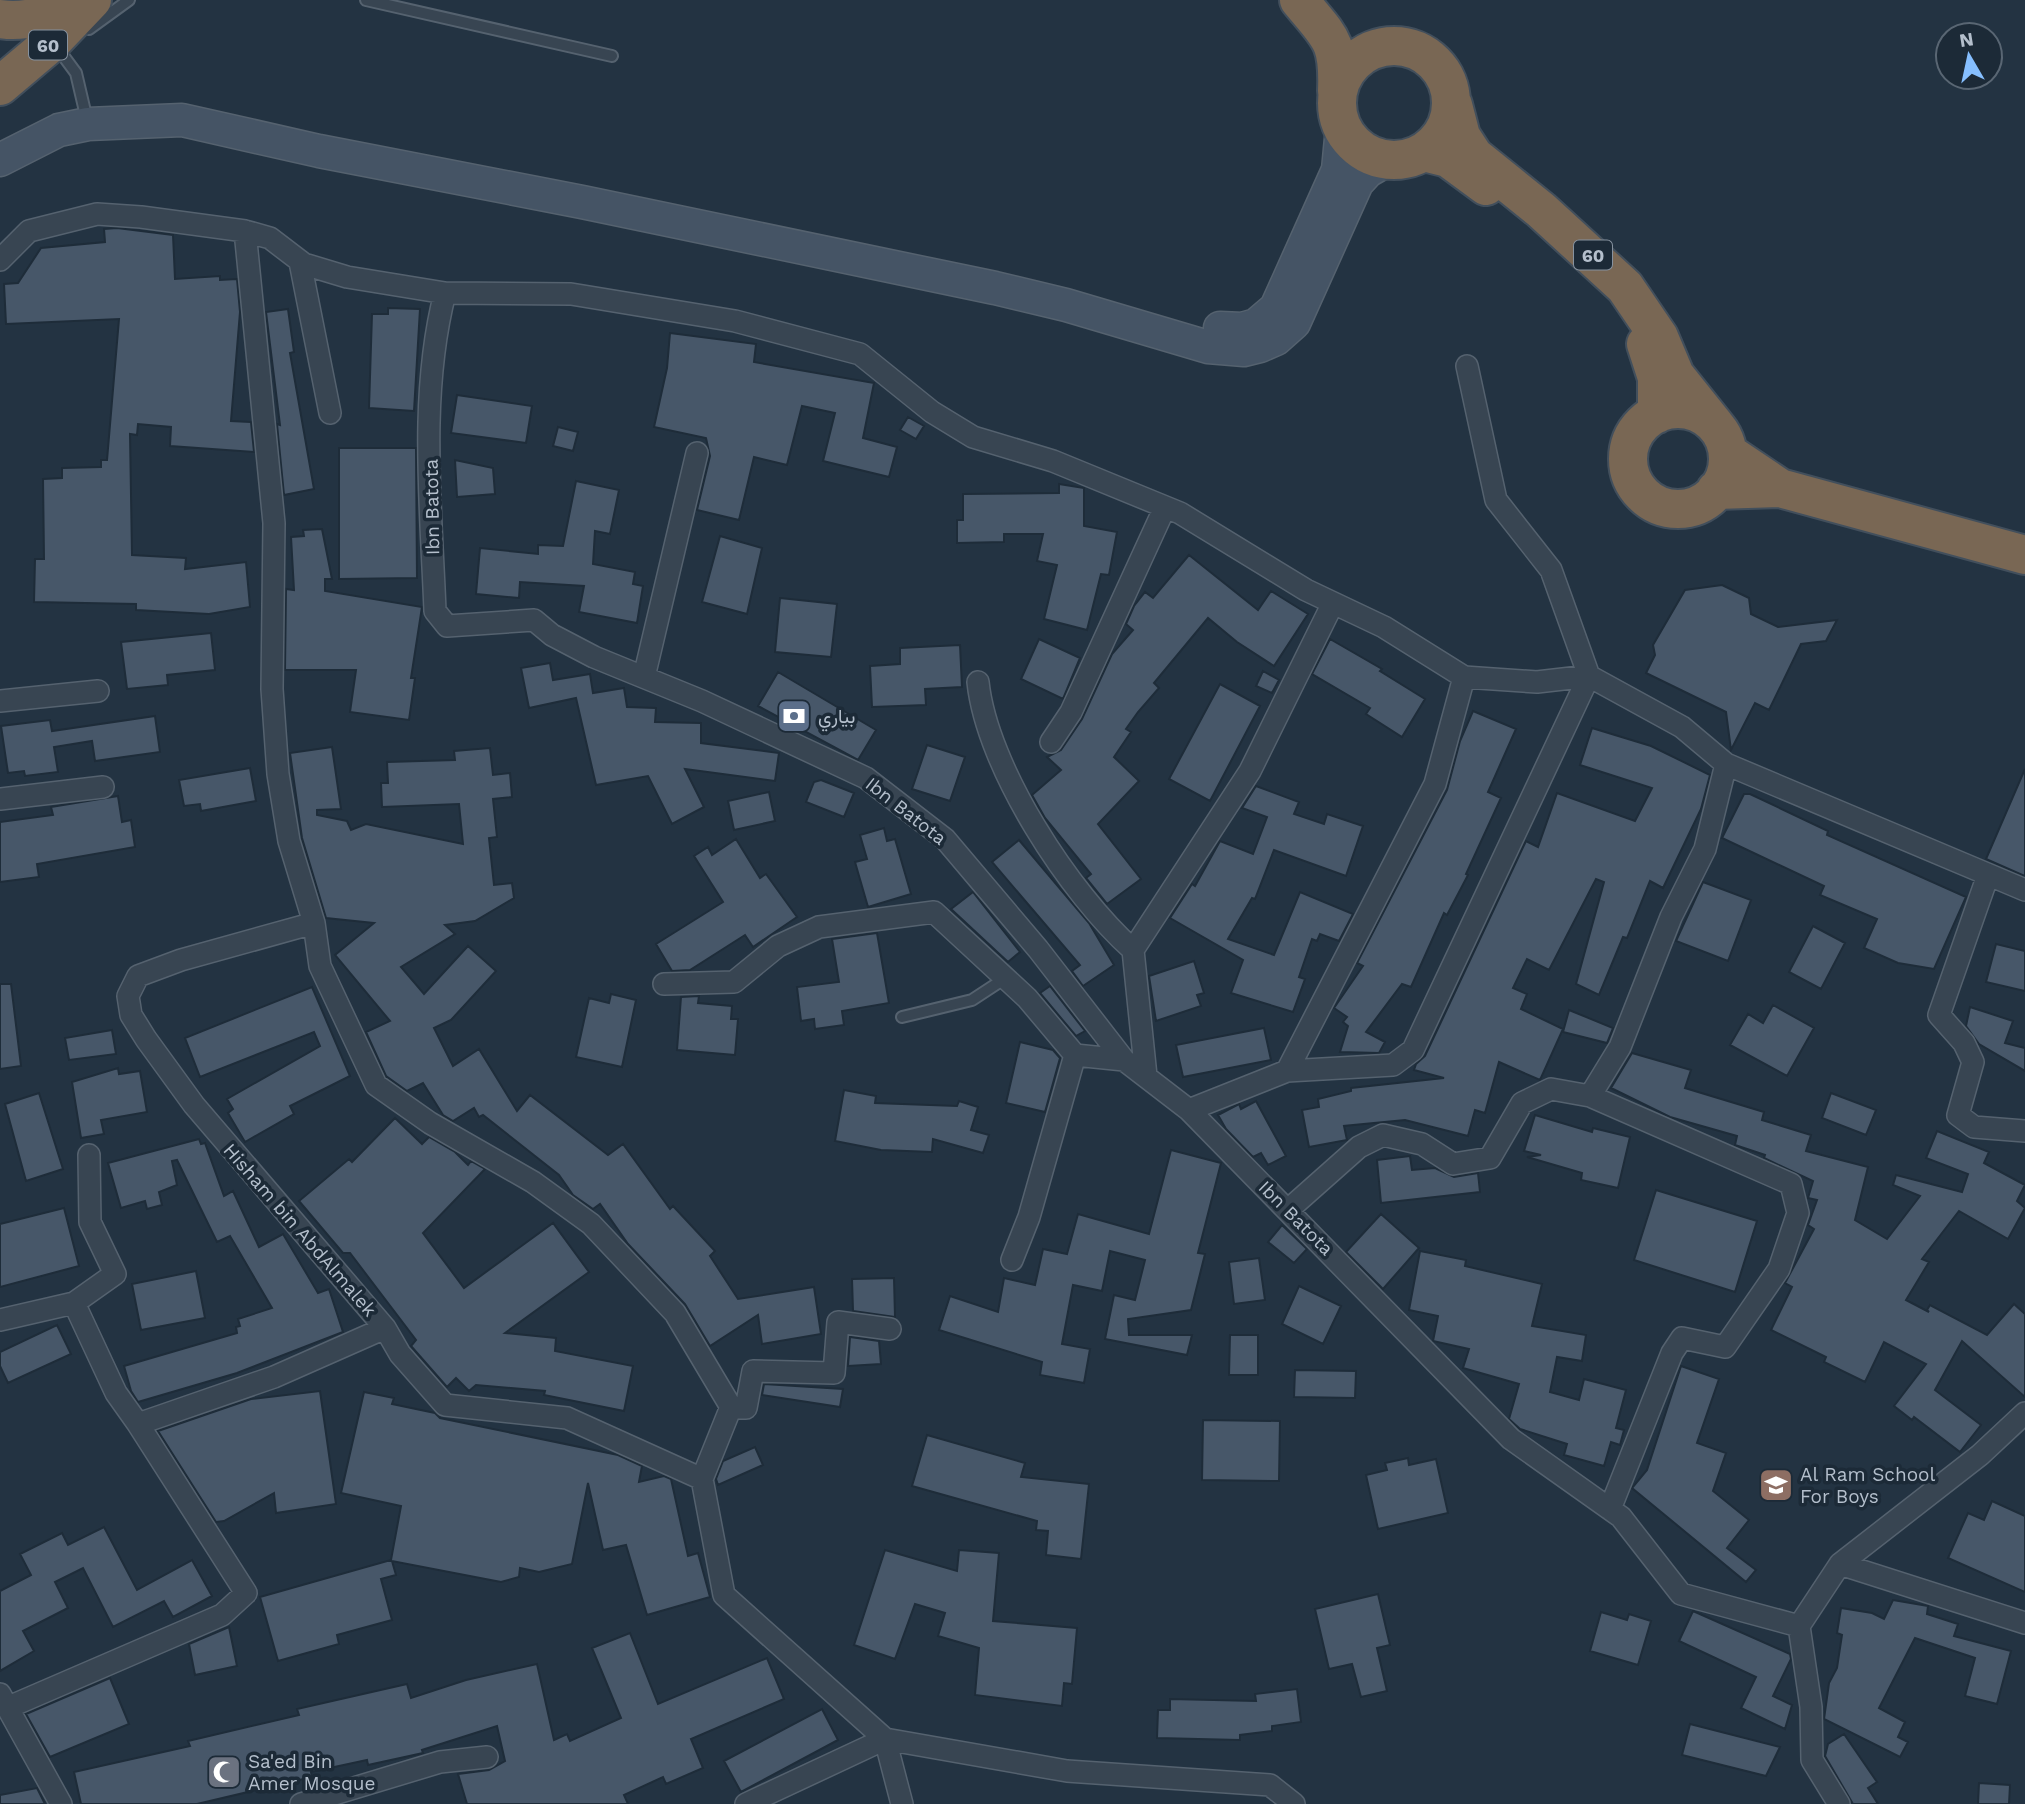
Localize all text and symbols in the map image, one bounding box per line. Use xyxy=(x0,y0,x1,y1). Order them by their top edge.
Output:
north arrow xyxy=(1934,21,2004,91)
text: N xyxy=(1958,27,1975,52)
road number: 60 xyxy=(29,31,67,60)
road number: 60 xyxy=(1574,241,1612,270)
street label: Ibn Batota xyxy=(420,458,444,555)
bank icon: بياري xyxy=(775,697,813,735)
place label: بياري xyxy=(818,705,855,732)
street label: Ibn Batota xyxy=(861,772,951,850)
street label: Hisham bin AbdAlmalek xyxy=(219,1139,382,1321)
street label: Ibn Batota xyxy=(1254,1176,1338,1260)
place label: Al Ram School For Boys xyxy=(1800,1463,1936,1508)
school or university icon: Al Ram School For Boys xyxy=(1757,1466,1795,1504)
place label: Sa'ed Bin Amer Mosque xyxy=(248,1750,376,1795)
mosque icon: Sa'ed Bin Amer Mosque xyxy=(205,1753,243,1791)

